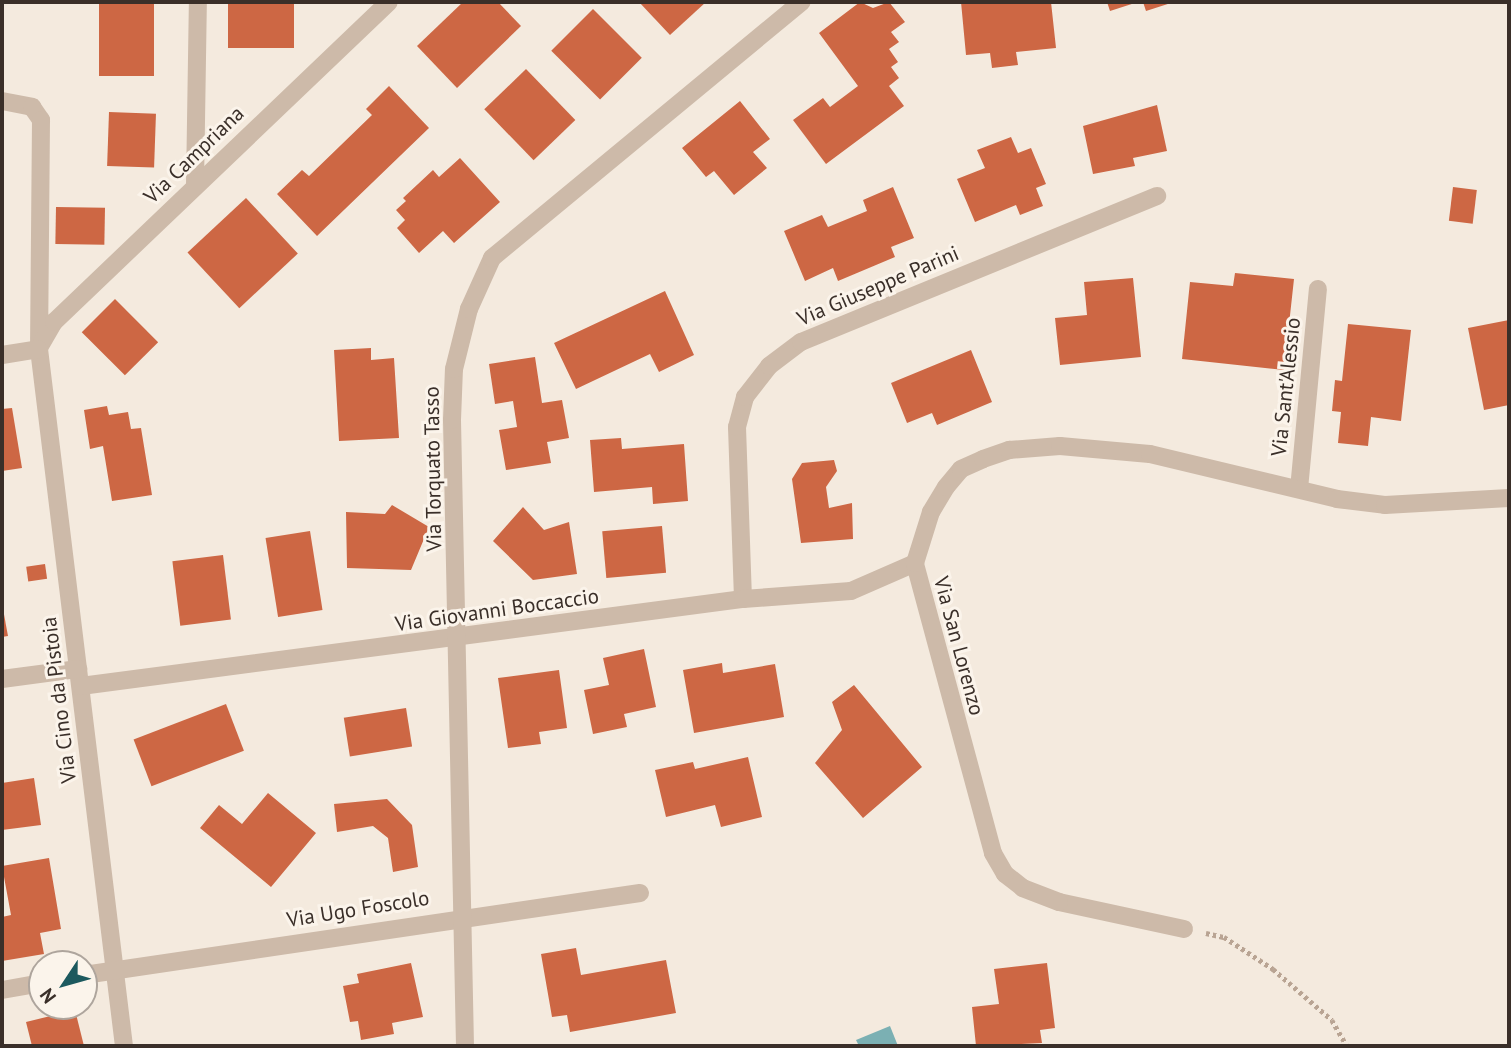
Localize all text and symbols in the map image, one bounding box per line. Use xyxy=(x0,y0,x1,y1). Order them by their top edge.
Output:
street label: Via Campriana xyxy=(139,101,249,209)
street label: Via Giuseppe Parini xyxy=(793,241,963,331)
street label: Via Sant'Alessio xyxy=(1266,316,1306,458)
street label: Via Torquato Tasso xyxy=(419,386,447,552)
street label: Via San Lorenzo xyxy=(928,574,990,718)
street label: Via Giovanni Boccaccio xyxy=(393,583,601,637)
street label: Via Cino da Pistoia xyxy=(36,615,82,785)
street label: Via Ugo Foscolo xyxy=(285,885,431,933)
north arrow xyxy=(28,950,98,1020)
text: N xyxy=(34,984,61,1008)

